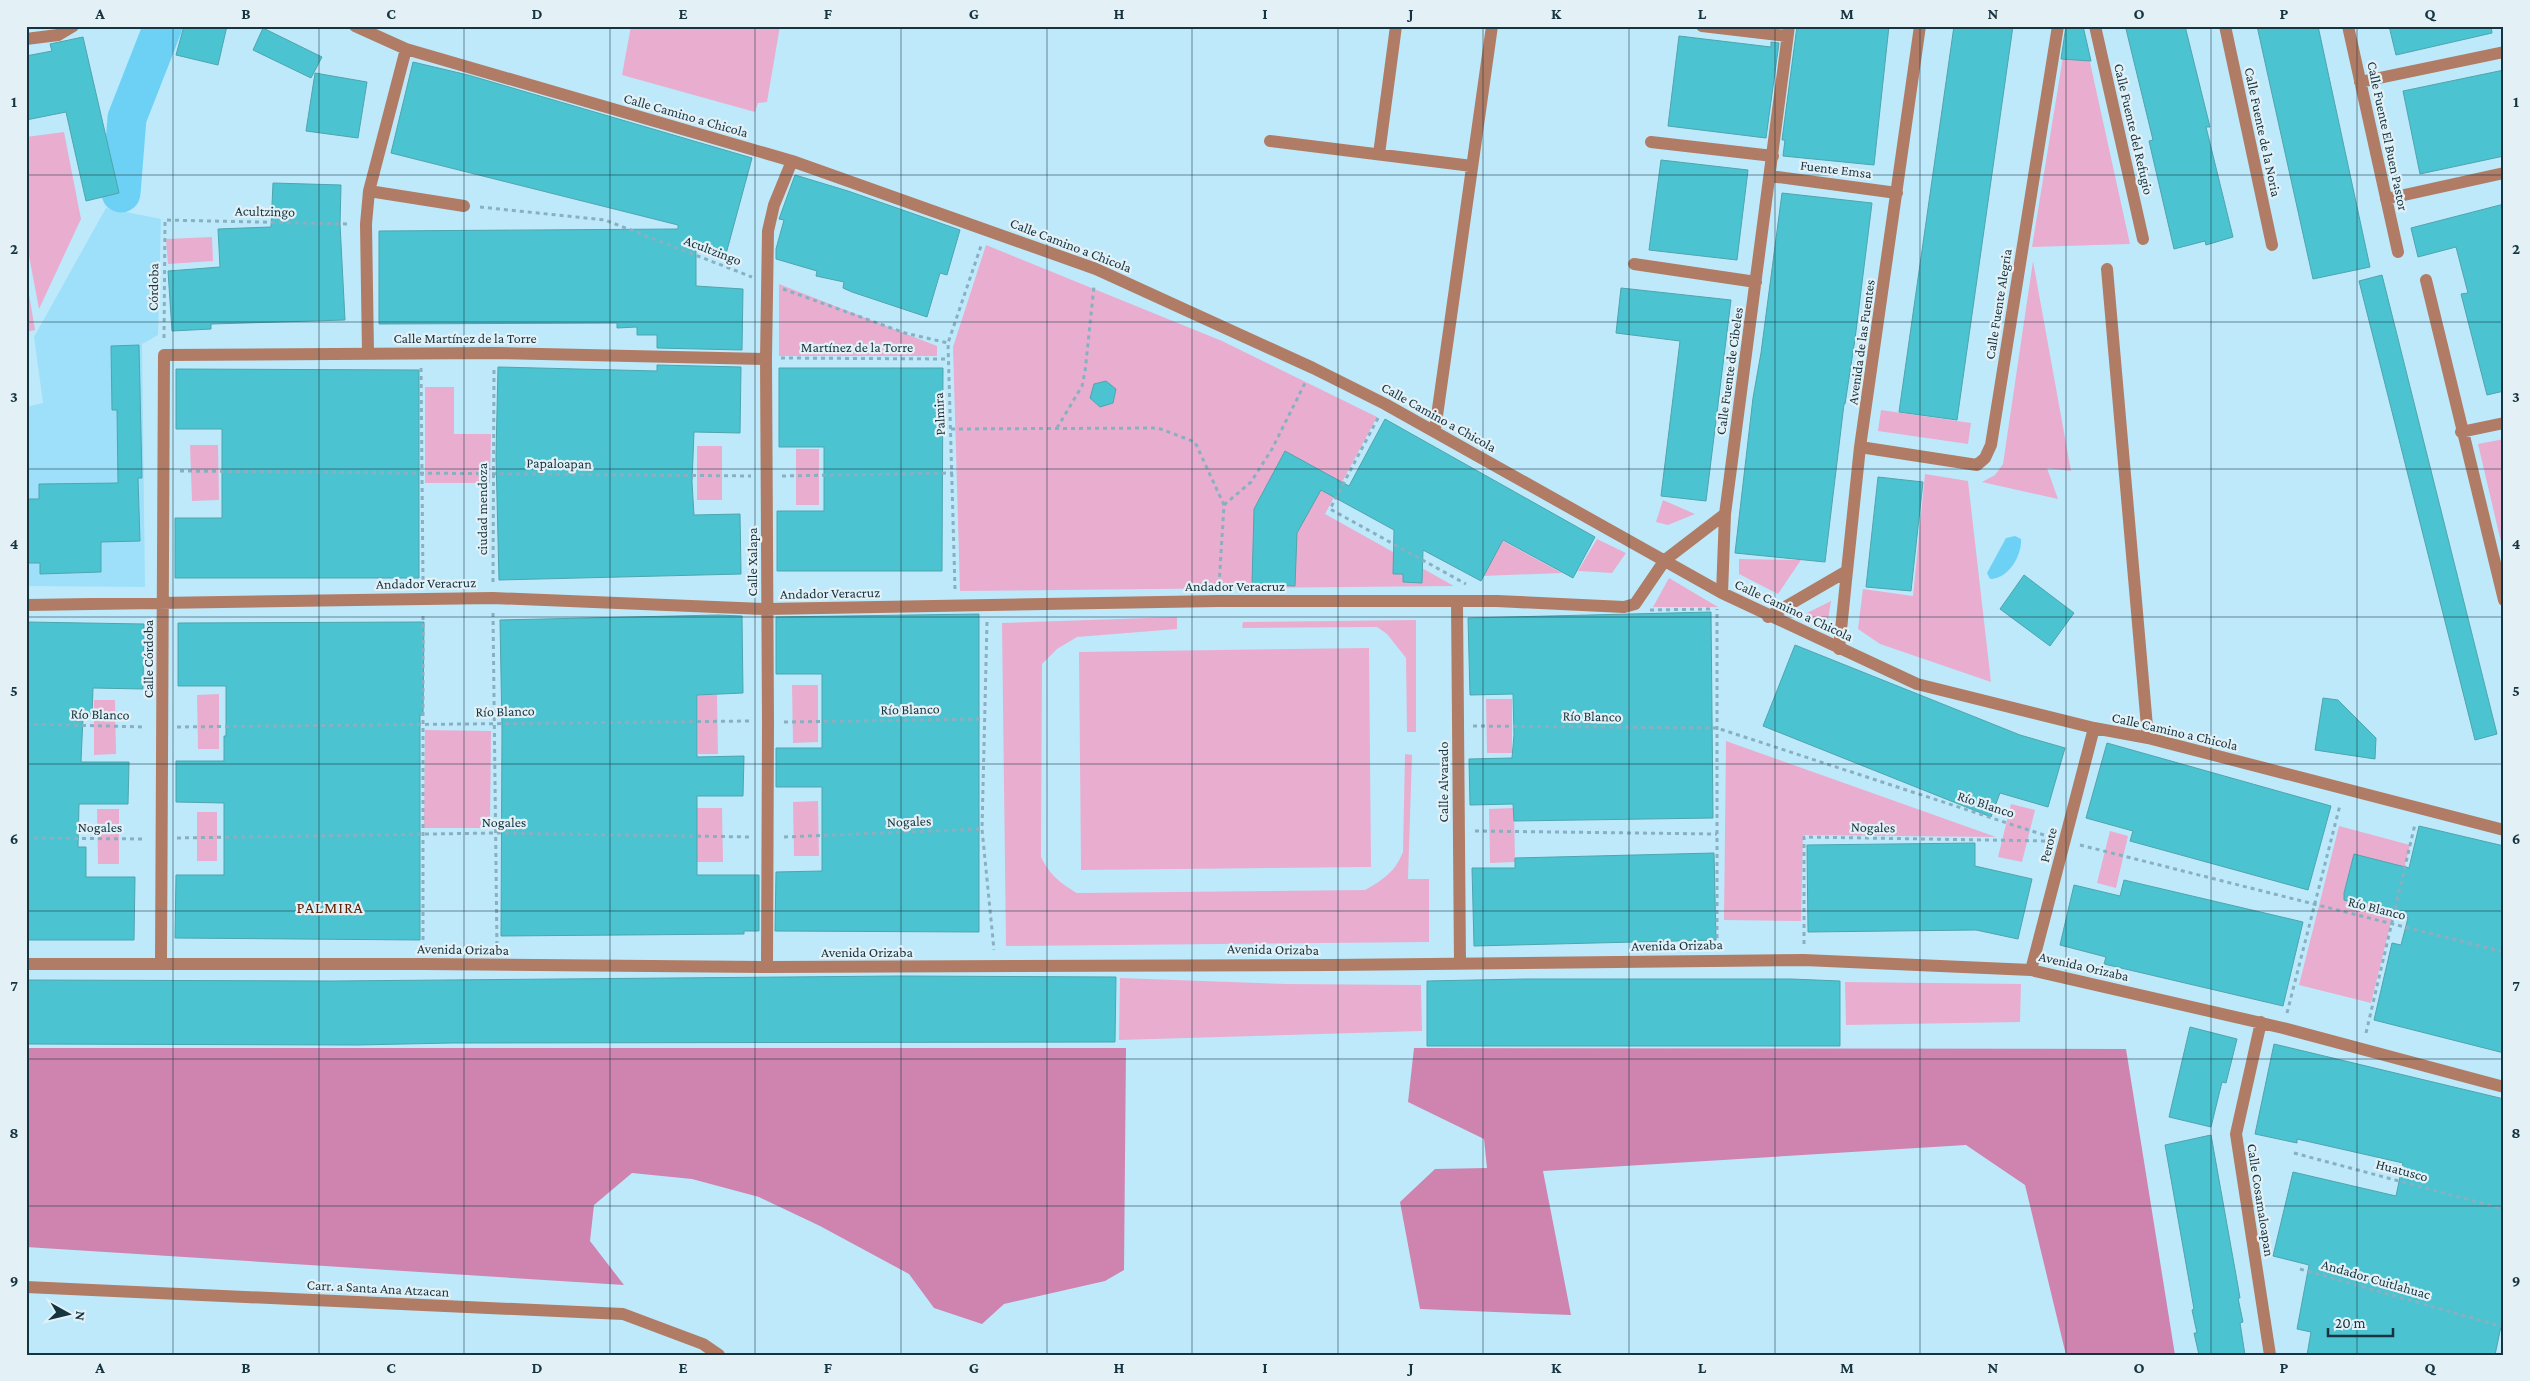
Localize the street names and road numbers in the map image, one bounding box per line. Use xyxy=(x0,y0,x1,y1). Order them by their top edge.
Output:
street label: Calle Fuente El Buen Pastor xyxy=(2364,60,2412,212)
street label: Calle Fuente del Refugio xyxy=(2111,62,2157,196)
street label: Calle Fuente de la Noria xyxy=(2241,66,2285,199)
street label: Calle Camino a Chicola xyxy=(622,90,751,141)
street label: Fuente Emsa xyxy=(1799,157,1873,181)
street label: Acultzingo xyxy=(235,202,295,220)
street label: Calle Camino a Chicola xyxy=(1008,214,1135,276)
street label: Acultzingo xyxy=(682,232,744,268)
street label: Calle Fuente Alegria xyxy=(1981,247,2015,360)
street label: Córdoba xyxy=(145,262,161,311)
street label: Avenida de las Fuentes xyxy=(1844,278,1878,406)
street label: Calle Fuente de Cibeles xyxy=(1712,306,1746,436)
street label: Calle Martínez de la Torre xyxy=(393,330,537,346)
street label: Martínez de la Torre xyxy=(801,339,913,355)
street label: Calle Camino a Chicola xyxy=(1379,379,1500,455)
street label: Palmira xyxy=(930,392,948,436)
street label: Papaloapan xyxy=(526,454,592,472)
street label: ciudad mendoza xyxy=(474,462,490,555)
street label: Calle Xalapa xyxy=(744,527,760,597)
street label: Andador Veracruz xyxy=(376,574,476,592)
street label: Calle Camino a Chicola xyxy=(1732,576,1856,645)
street label: Andador Veracruz xyxy=(1185,578,1285,594)
street label: Andador Veracruz xyxy=(780,584,880,602)
street label: Calle Córdoba xyxy=(140,619,156,698)
street label: Río Blanco xyxy=(880,700,940,718)
street label: Río Blanco xyxy=(475,702,535,720)
street label: Río Blanco xyxy=(70,705,130,723)
street label: Río Blanco xyxy=(1562,707,1622,725)
street label: Calle Camino a Chicola xyxy=(2110,709,2240,753)
street label: Calle Alvarado xyxy=(1435,742,1451,822)
street label: Río Blanco xyxy=(1955,787,2017,821)
street label: Nogales xyxy=(886,812,932,830)
street label: Nogales xyxy=(482,814,526,830)
street label: Nogales xyxy=(78,819,122,835)
street label: Nogales xyxy=(1851,819,1895,835)
street label: Perote xyxy=(2036,826,2060,864)
street label: Río Blanco xyxy=(2346,893,2408,923)
street label: Avenida Orizaba xyxy=(1631,936,1724,954)
street label: Avenida Orizaba xyxy=(417,940,510,958)
street label: Avenida Orizaba xyxy=(1227,940,1320,958)
street label: Avenida Orizaba xyxy=(821,944,913,960)
street label: Avenida Orizaba xyxy=(2037,948,2131,984)
street label: Calle Cosamaloapan xyxy=(2244,1142,2278,1258)
street label: Huatusco xyxy=(2374,1155,2430,1185)
street label: Andador Cuitlahuac xyxy=(2320,1256,2432,1302)
street label: Carr. a Santa Ana Atzacan xyxy=(306,1276,450,1300)

